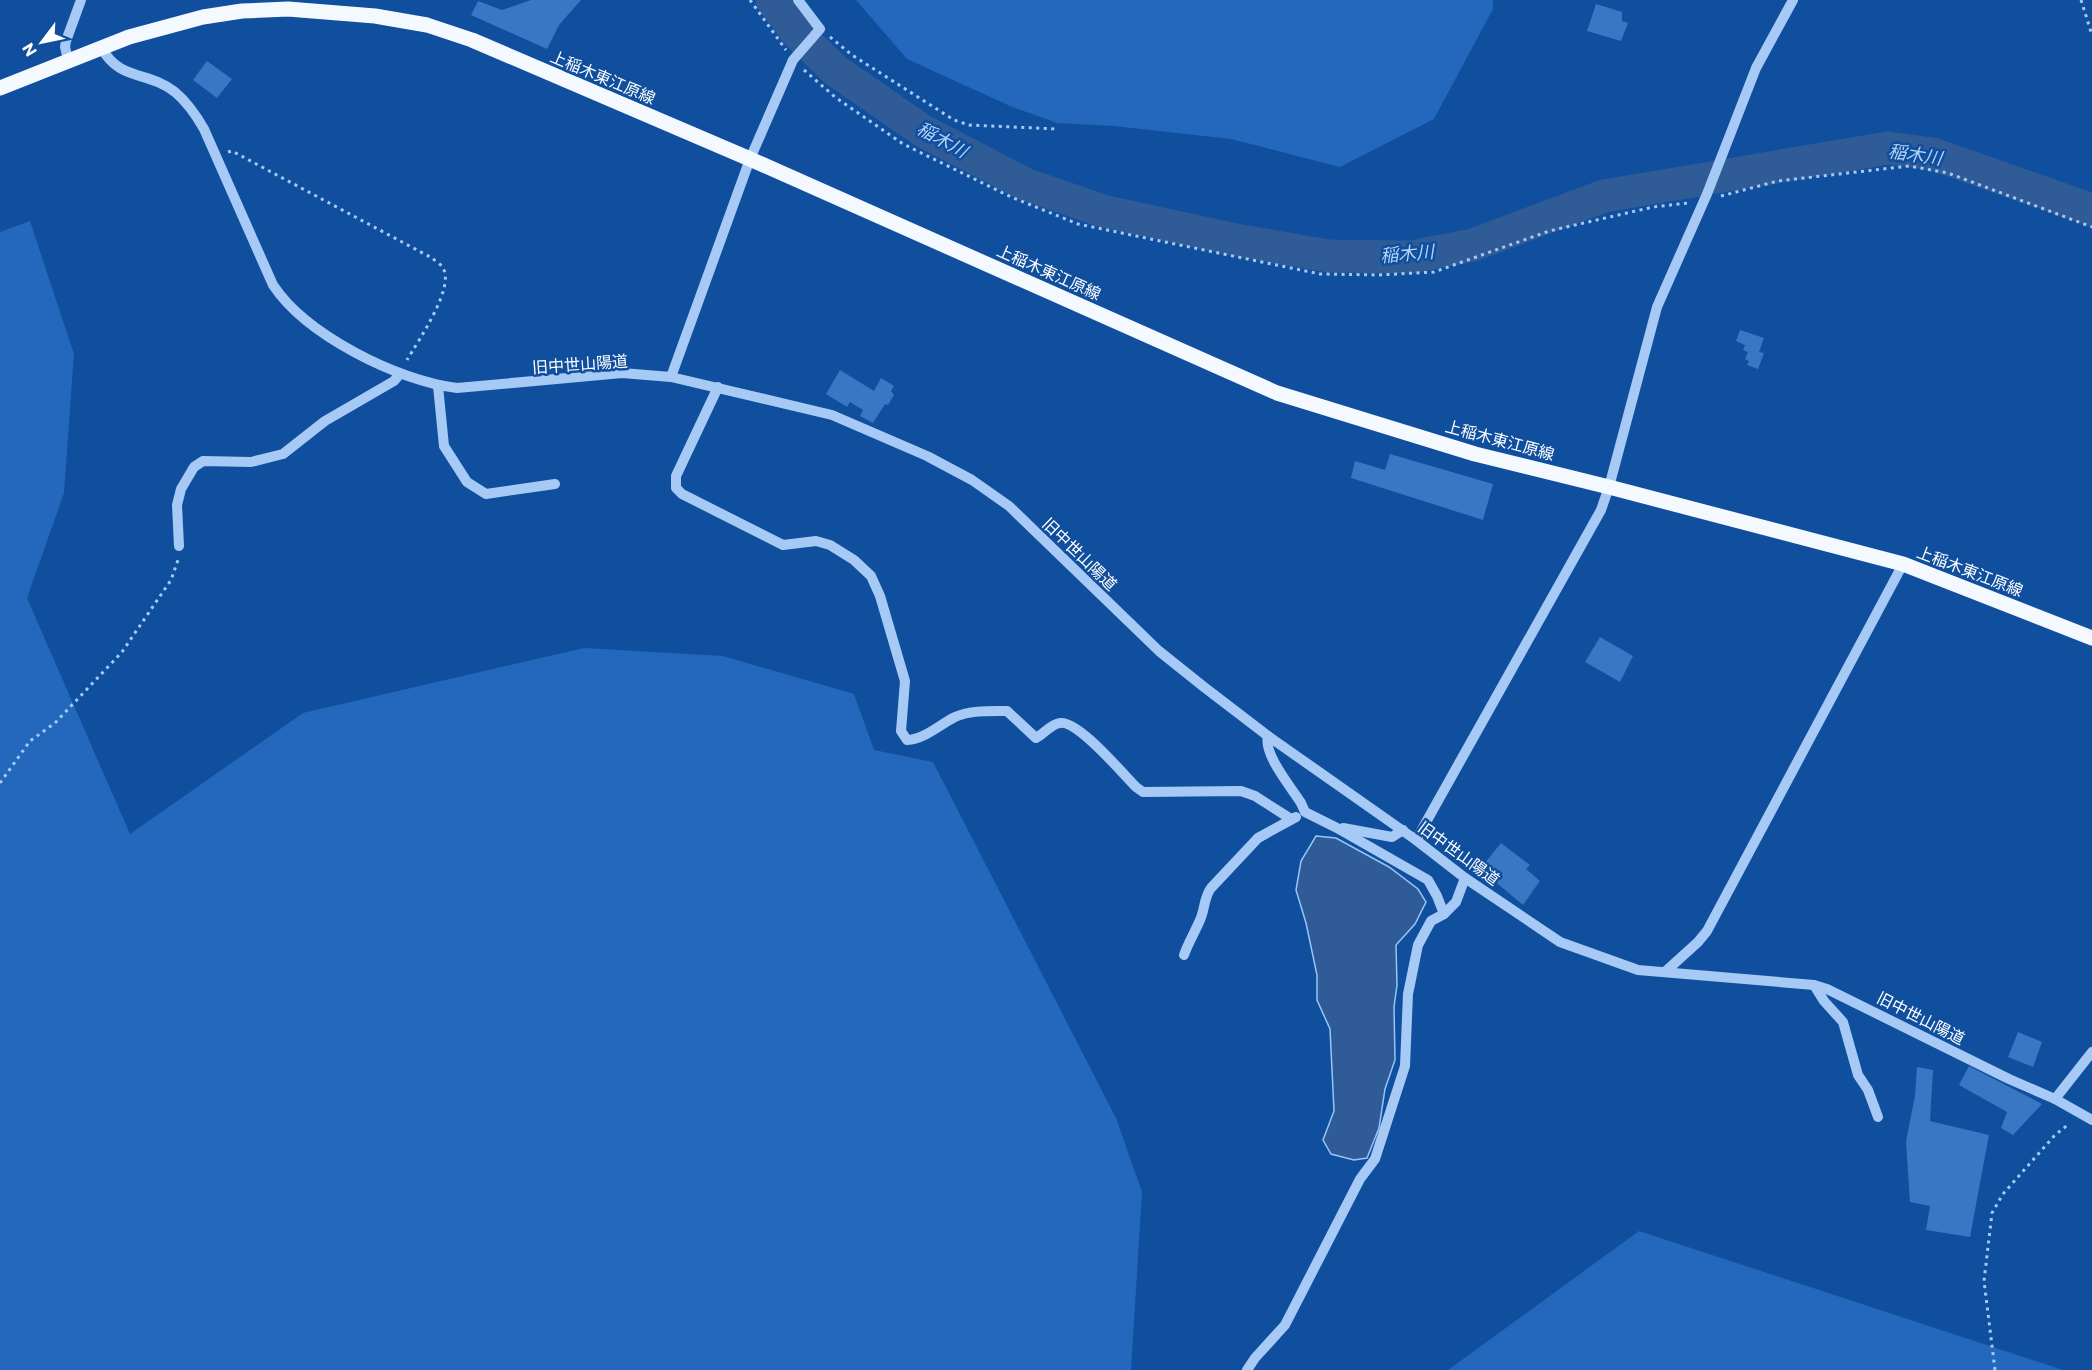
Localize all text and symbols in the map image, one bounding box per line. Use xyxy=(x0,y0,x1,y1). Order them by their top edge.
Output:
north arrow xyxy=(12,12,72,72)
text: N xyxy=(18,40,40,60)
street label: 上稲木東江原線 xyxy=(548,46,658,107)
water label: 稲木川 xyxy=(914,116,973,163)
water label: 稲木川 xyxy=(1887,139,1946,169)
street label: 上稲木東江原線 xyxy=(994,240,1104,303)
water label: 稲木川 xyxy=(1379,240,1437,266)
street label: 旧中世山陽道 xyxy=(531,351,629,376)
street label: 上稲木東江原線 xyxy=(1444,416,1557,463)
street label: 旧中世山陽道 xyxy=(1039,513,1121,594)
street label: 上稲木東江原線 xyxy=(1914,542,2026,599)
street label: 旧中世山陽道 xyxy=(1415,817,1504,888)
street label: 旧中世山陽道 xyxy=(1874,987,1968,1048)

